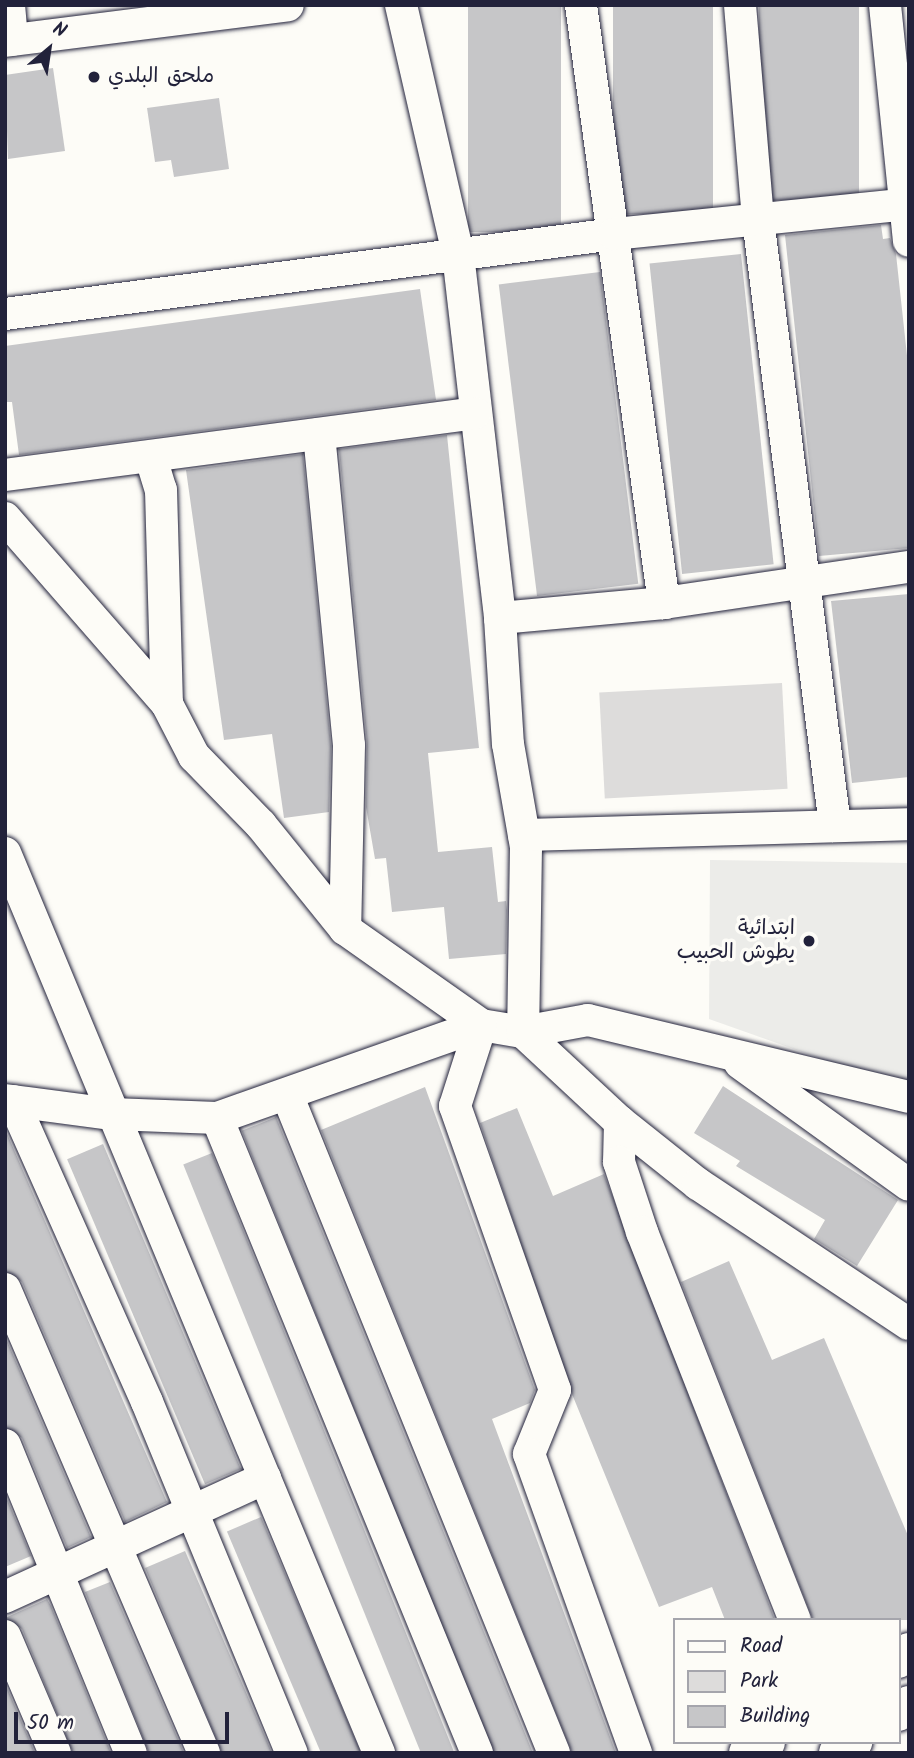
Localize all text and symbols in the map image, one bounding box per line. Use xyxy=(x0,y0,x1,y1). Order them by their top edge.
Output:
north arrow xyxy=(14,14,84,84)
text: N xyxy=(47,15,72,47)
place label: ملحق البلدي xyxy=(108,64,214,90)
marker: ملحق البلدي xyxy=(86,69,102,85)
place label: ابتدائية يطوش الحبيب xyxy=(677,916,795,966)
marker: ابتدائية يطوش الحبيب xyxy=(801,933,817,949)
legend xyxy=(673,1618,900,1744)
text: Road xyxy=(740,1630,782,1663)
text: Park xyxy=(740,1665,778,1698)
scale bar xyxy=(18,1698,233,1742)
text: Building xyxy=(740,1700,810,1733)
text: 50 m xyxy=(27,1707,74,1740)

